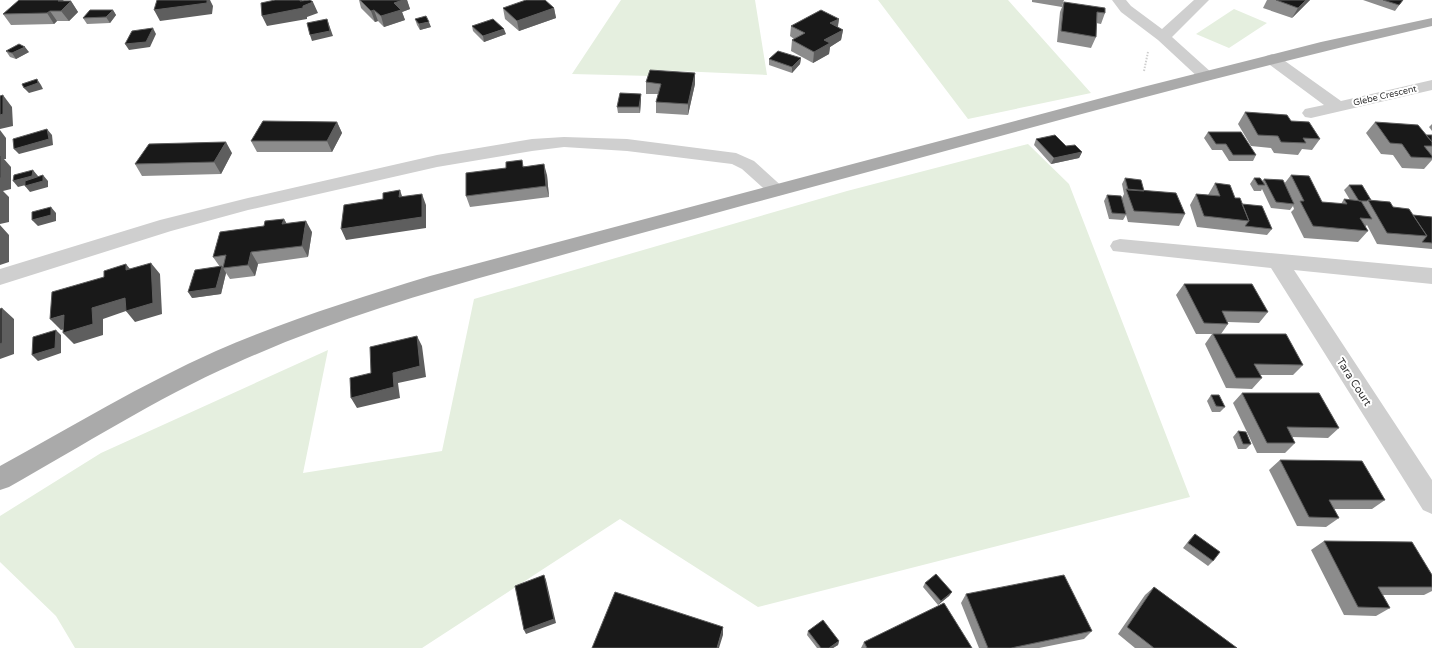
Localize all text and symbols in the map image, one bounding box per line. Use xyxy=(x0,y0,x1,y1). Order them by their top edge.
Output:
street label: Glebe Crescent xyxy=(1352,83,1418,109)
street label: Tara Court xyxy=(1334,356,1374,408)

